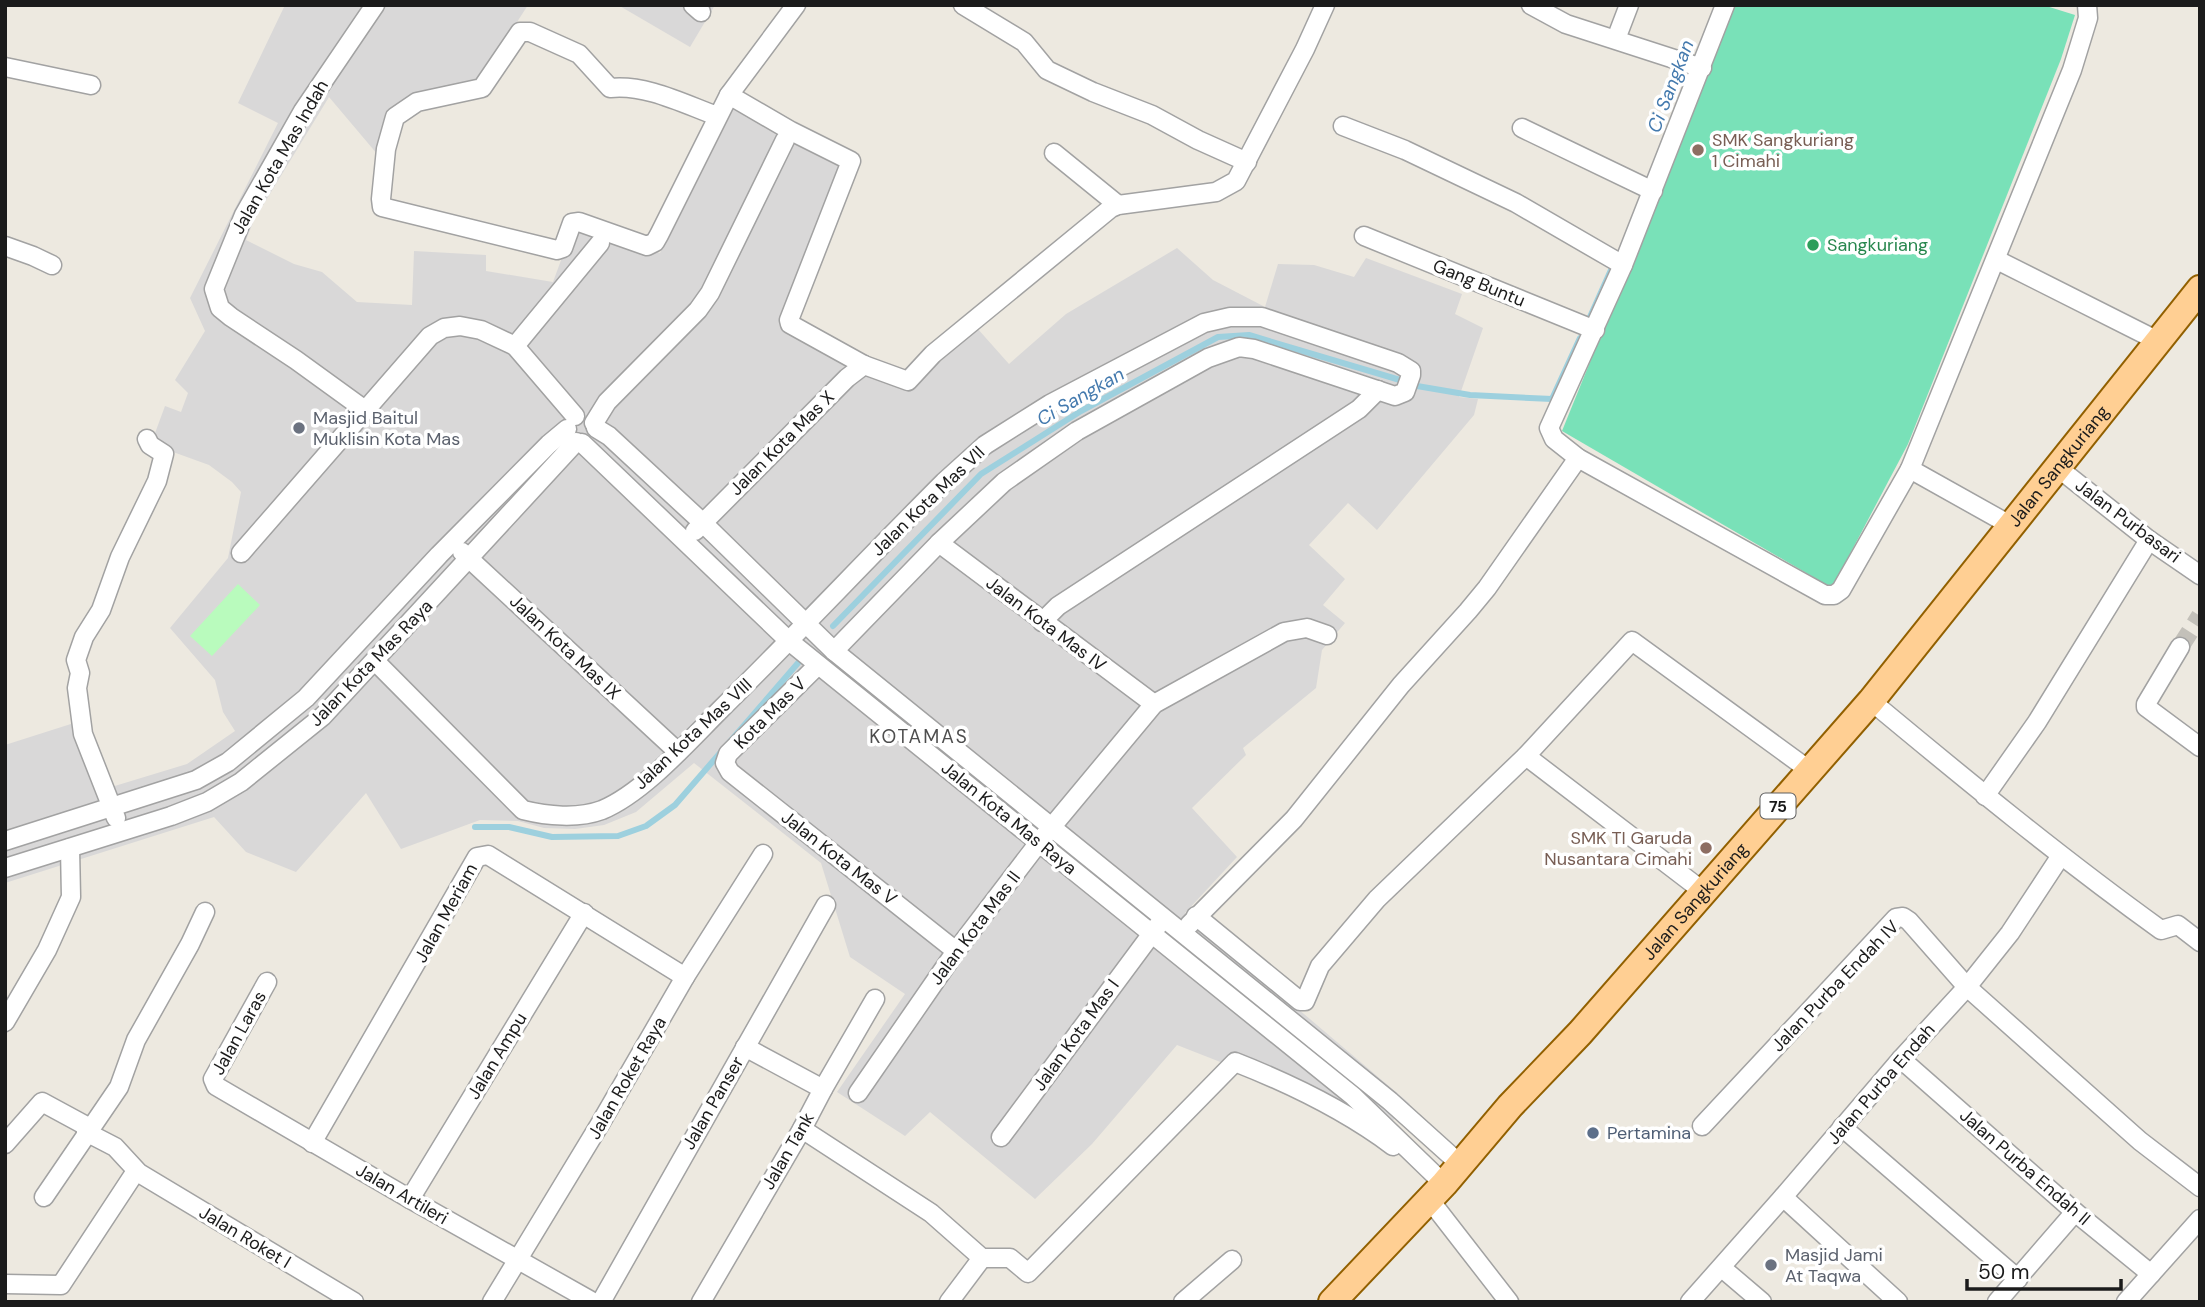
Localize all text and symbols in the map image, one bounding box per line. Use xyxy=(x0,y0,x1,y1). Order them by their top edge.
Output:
water label: Ci Sangkan xyxy=(1641,36,1700,136)
street label: Jalan Kota Mas Indah xyxy=(226,76,334,238)
place label: SMK Sangkuriang 1 Cimahi xyxy=(1712,128,1854,173)
marker: SMK Sangkuriang 1 Cimahi xyxy=(1690,142,1706,158)
place label: Sangkuriang xyxy=(1827,233,1928,257)
marker: Sangkuriang xyxy=(1805,237,1821,253)
street label: Gang Buntu xyxy=(1429,254,1529,312)
water label: Ci Sangkan xyxy=(1032,361,1129,432)
street label: Jalan Kota Mas X xyxy=(724,385,840,501)
street label: Jalan Sangkuriang xyxy=(2003,400,2114,532)
place label: Masjid Baitul Muklisin Kota Mas xyxy=(313,406,460,451)
marker: Masjid Baitul Muklisin Kota Mas xyxy=(291,420,307,436)
street label: Jalan Kota Mas VII xyxy=(866,441,990,561)
street label: Jalan Purbasari xyxy=(2070,473,2186,569)
street label: Jalan Kota Mas IV xyxy=(981,571,1111,677)
street label: Jalan Kota Mas IX xyxy=(504,589,626,705)
street label: Jalan Kota Mas Raya xyxy=(304,594,438,732)
street label: Kota Mas V xyxy=(729,672,811,754)
street label: Jalan Kota Mas VIII xyxy=(629,673,757,795)
district label: KOTAMAS xyxy=(869,724,969,749)
street label: Jalan Kota Mas Raya xyxy=(936,756,1082,880)
road number: 75 xyxy=(1760,793,1796,818)
street label: Jalan Kota Mas V xyxy=(776,805,902,911)
place label: SMK TI Garuda Nusantara Cimahi xyxy=(1544,826,1692,871)
street label: Jalan Sangkuriang xyxy=(1637,837,1753,965)
marker: SMK TI Garuda Nusantara Cimahi xyxy=(1698,840,1714,856)
street label: Jalan Meriam xyxy=(409,859,483,967)
street label: Jalan Kota Mas II xyxy=(924,866,1026,990)
street label: Jalan Purba Endah IV xyxy=(1766,915,1904,1057)
street label: Jalan Kota Mas I xyxy=(1027,974,1125,1096)
street label: Jalan Laras xyxy=(206,987,272,1079)
street label: Jalan Ampu xyxy=(462,1008,532,1104)
street label: Jalan Roket Raya xyxy=(582,1012,672,1144)
street label: Jalan Purba Endah xyxy=(1822,1018,1940,1150)
street label: Jalan Panser xyxy=(677,1052,750,1154)
street label: Jalan Purba Endah II xyxy=(1954,1103,2096,1231)
street label: Jalan Tank xyxy=(756,1108,820,1194)
place label: Pertamina xyxy=(1607,1121,1691,1145)
marker: Pertamina xyxy=(1585,1125,1601,1141)
street label: Jalan Artileri xyxy=(351,1158,453,1230)
street label: Jalan Roket I xyxy=(195,1200,295,1274)
place label: Masjid Jami At Taqwa xyxy=(1785,1243,1883,1288)
scale bar xyxy=(1967,1248,2121,1292)
marker: Masjid Jami At Taqwa xyxy=(1763,1257,1779,1273)
text: 50 m xyxy=(1978,1258,2029,1286)

